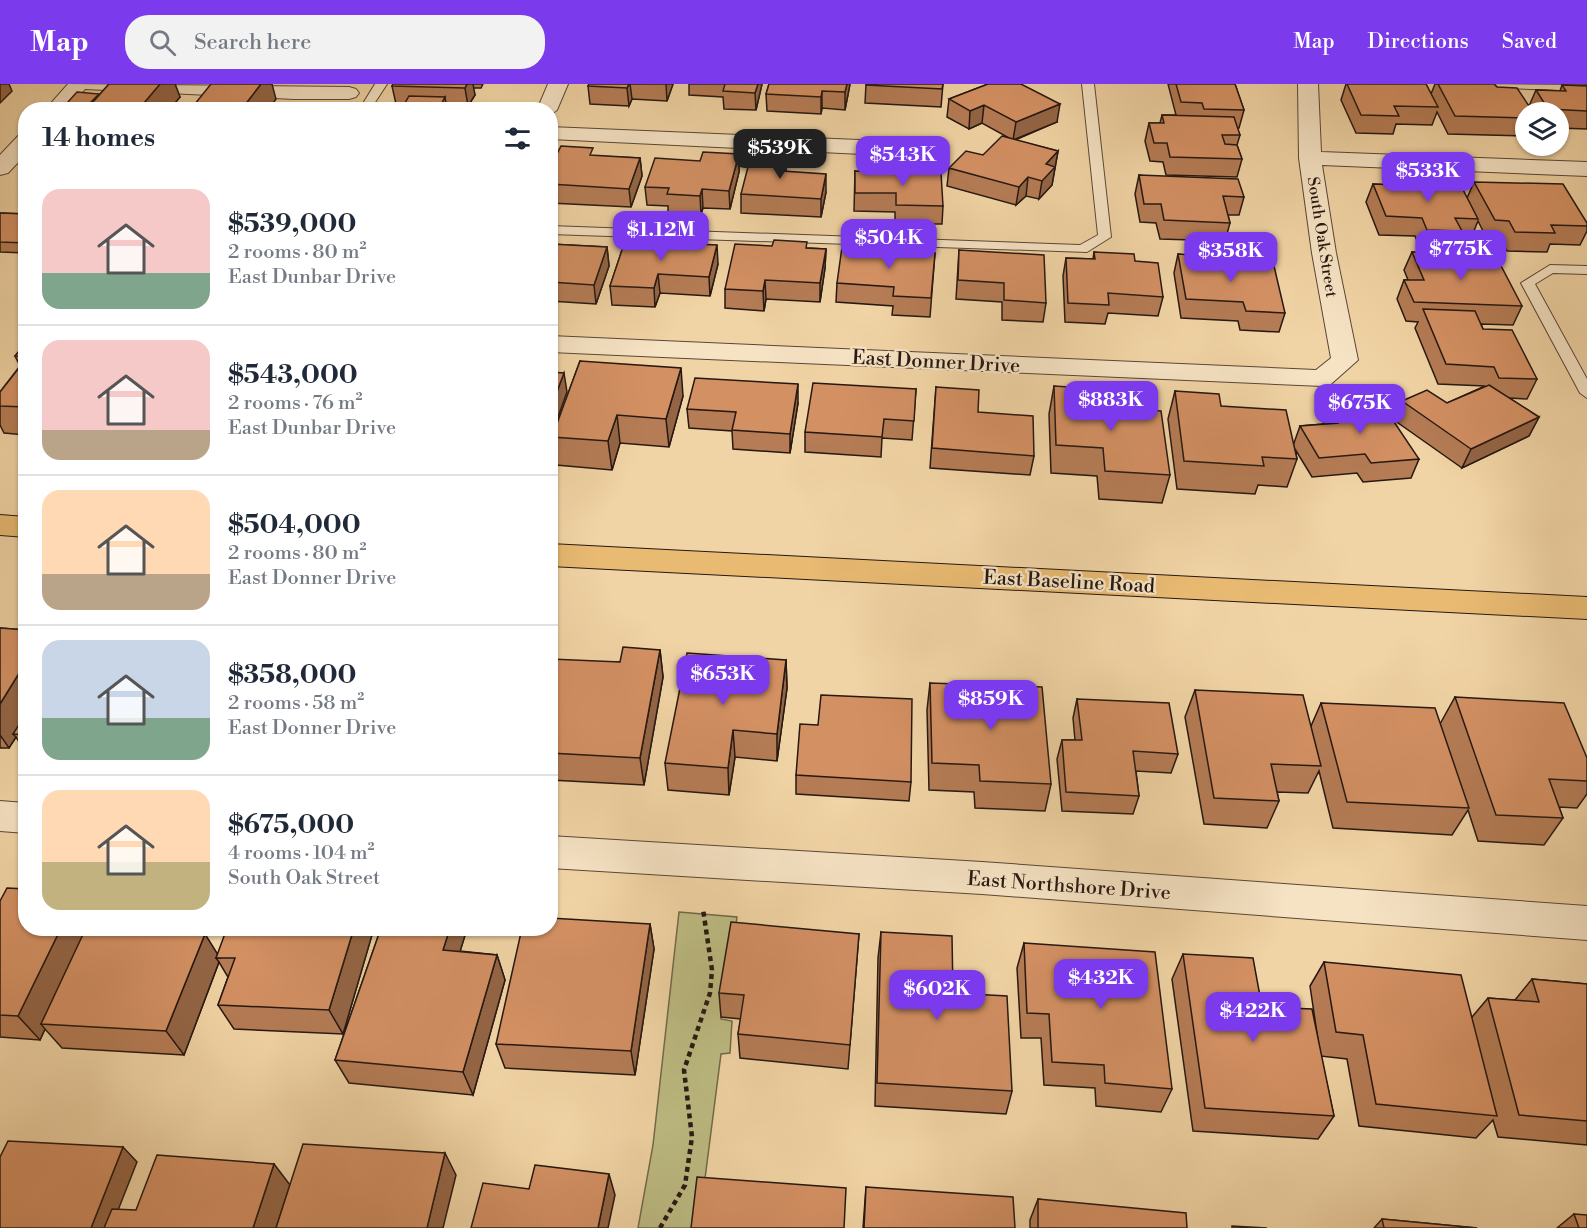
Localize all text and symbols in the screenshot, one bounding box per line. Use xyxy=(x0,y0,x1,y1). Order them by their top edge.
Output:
search box xyxy=(125,15,545,69)
text: Map xyxy=(30,25,89,60)
icon: search xyxy=(146,26,179,59)
text: Search here xyxy=(194,29,311,56)
text: Map xyxy=(1293,29,1335,55)
text: Directions xyxy=(1368,29,1469,55)
text: Saved xyxy=(1502,29,1557,55)
map controls xyxy=(1515,102,1569,156)
button: layers xyxy=(1515,102,1569,156)
text: 14 homes xyxy=(42,122,155,154)
icon: filters xyxy=(501,122,534,155)
pin: $539K xyxy=(738,129,822,180)
text: $539K xyxy=(747,136,813,161)
pin: $543K xyxy=(861,136,945,187)
text: $543K xyxy=(870,143,936,168)
pin: $533K xyxy=(1386,152,1470,203)
text: $533K xyxy=(1396,159,1460,184)
street label: South Oak Street xyxy=(1303,175,1341,299)
text: $539,000 xyxy=(228,208,356,240)
pin: $1.12M xyxy=(612,211,710,262)
icon: home xyxy=(90,213,162,285)
text: $1.12M xyxy=(627,218,695,243)
pin: $504K xyxy=(847,219,931,270)
text: $504K xyxy=(855,226,923,251)
pin: $775K xyxy=(1419,230,1503,281)
pin: $358K xyxy=(1189,232,1273,283)
text: $775K xyxy=(1429,237,1493,262)
text: $358K xyxy=(1198,239,1264,264)
text: 2 rooms · 80 m² xyxy=(228,240,366,265)
text: East Dunbar Drive xyxy=(228,265,396,290)
street label: East Donner Drive xyxy=(851,346,1021,379)
text: $543,000 xyxy=(228,359,358,391)
icon: home xyxy=(90,364,162,436)
pin: $883K xyxy=(1069,381,1153,432)
pin: $675K xyxy=(1318,384,1402,435)
text: $883K xyxy=(1078,388,1144,413)
text: 2 rooms · 76 m² xyxy=(228,391,362,416)
text: $675K xyxy=(1328,391,1392,416)
text: East Dunbar Drive xyxy=(228,416,396,441)
text: $504,000 xyxy=(228,509,361,541)
icon: home xyxy=(90,514,162,586)
text: 2 rooms · 80 m² xyxy=(228,541,366,566)
text: East Donner Drive xyxy=(228,566,396,591)
street label: East Baseline Road xyxy=(982,566,1156,600)
pin: $653K xyxy=(681,655,765,706)
text: $358,000 xyxy=(228,659,357,691)
text: $653K xyxy=(690,662,756,687)
icon: home xyxy=(90,664,162,736)
pin: $859K xyxy=(949,680,1033,731)
text: $859K xyxy=(958,687,1024,712)
text: 2 rooms · 58 m² xyxy=(228,691,364,716)
text: East Donner Drive xyxy=(228,716,396,741)
text: $675,000 xyxy=(228,809,354,841)
icon: home xyxy=(90,814,162,886)
text: 4 rooms · 104 m² xyxy=(228,841,375,866)
text: South Oak Street xyxy=(228,866,380,891)
street label: East Northshore Drive xyxy=(966,867,1171,906)
pin: $432K xyxy=(1059,959,1143,1010)
text: $432K xyxy=(1068,966,1134,991)
pin: $602K xyxy=(895,970,979,1021)
text: $602K xyxy=(903,977,971,1002)
pin: $422K xyxy=(1211,992,1295,1043)
text: $422K xyxy=(1220,999,1286,1024)

